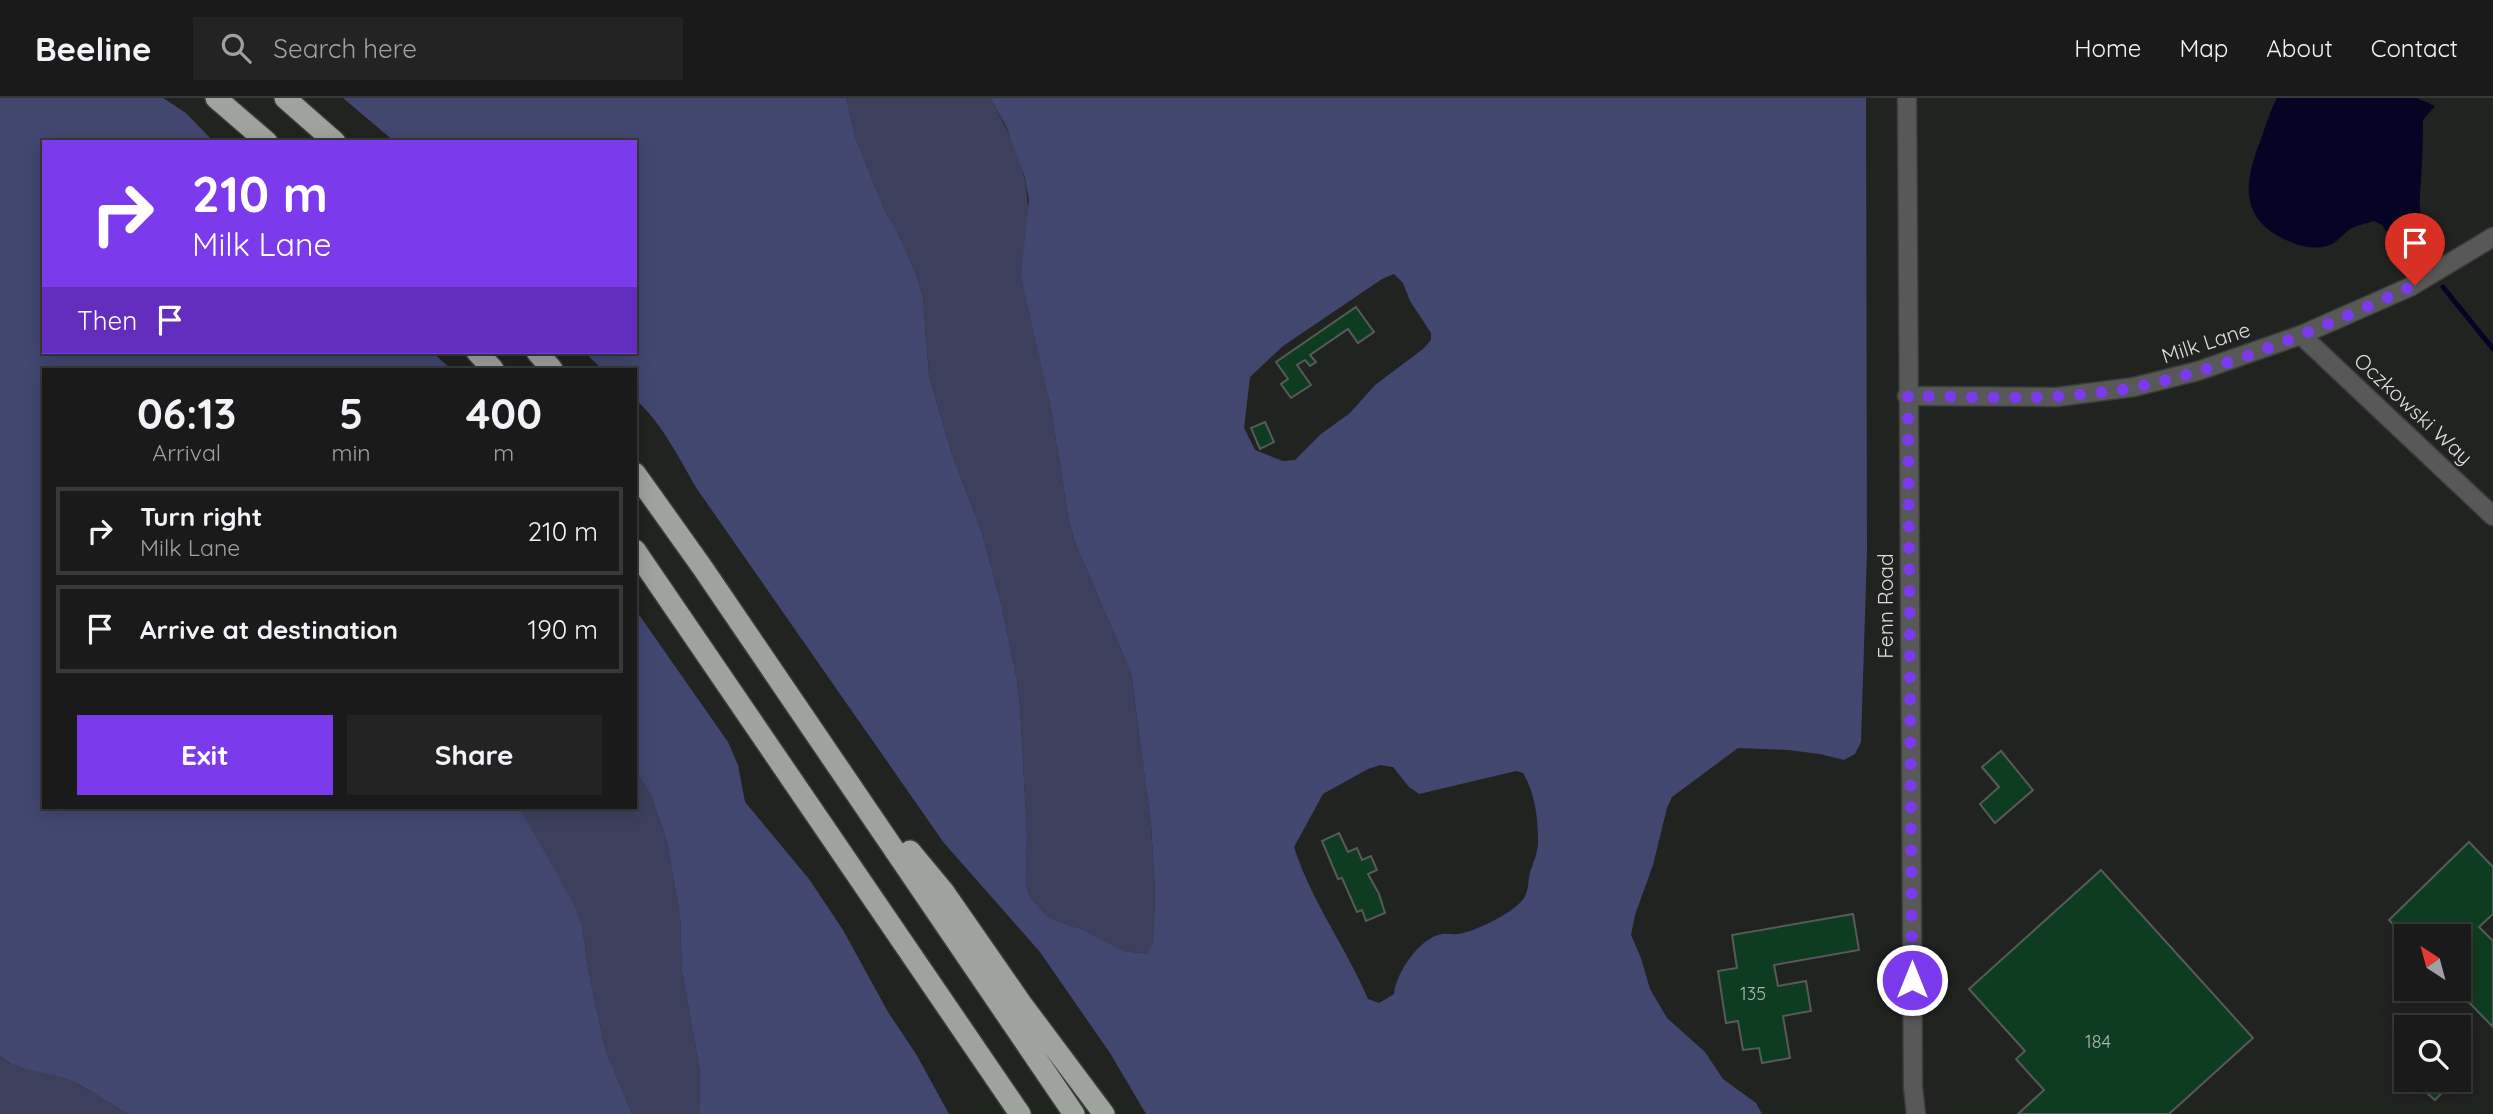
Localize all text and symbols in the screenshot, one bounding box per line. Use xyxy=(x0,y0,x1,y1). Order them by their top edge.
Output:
search box xyxy=(193,17,683,80)
text: Beeline xyxy=(35,28,151,69)
icon: search xyxy=(217,29,255,67)
text: Search here xyxy=(273,32,417,65)
text: Home xyxy=(2074,33,2141,63)
text: Map xyxy=(2179,33,2228,63)
text: About xyxy=(2266,33,2333,63)
text: Contact xyxy=(2371,33,2458,63)
text: 210 m xyxy=(192,163,328,224)
icon: right xyxy=(77,168,168,259)
pin xyxy=(2385,213,2445,285)
text: Milk Lane xyxy=(192,224,332,264)
icon: arrive xyxy=(2396,224,2434,262)
icon: arrive xyxy=(151,301,189,339)
text: Then xyxy=(77,304,137,337)
street label: Milk Lane xyxy=(2158,316,2253,369)
street label: Oczkowski Way xyxy=(2349,347,2478,470)
text: 06:13 xyxy=(137,387,236,440)
text: 5 xyxy=(339,387,363,440)
text: 400 xyxy=(466,387,542,440)
text: Arrival xyxy=(152,438,221,467)
text: min xyxy=(331,438,371,467)
text: m xyxy=(493,438,514,467)
text: Turn right xyxy=(140,500,262,533)
icon: right xyxy=(81,512,119,550)
text: 210 m xyxy=(528,515,598,548)
text: Milk Lane xyxy=(140,533,240,562)
street label: Fenn Road xyxy=(1872,553,1898,659)
icon: arrive xyxy=(81,610,119,648)
text: Arrive at destination xyxy=(140,613,398,646)
text: 190 m xyxy=(528,613,598,646)
button: Exit xyxy=(77,715,333,795)
button: Share xyxy=(347,715,602,795)
north arrow xyxy=(2394,924,2471,1001)
map controls xyxy=(2394,924,2471,1092)
position arrow xyxy=(1875,943,1949,1017)
house number: 135 xyxy=(1740,982,1766,1005)
button: search xyxy=(2394,1015,2471,1092)
house number: 184 xyxy=(2085,1030,2111,1053)

